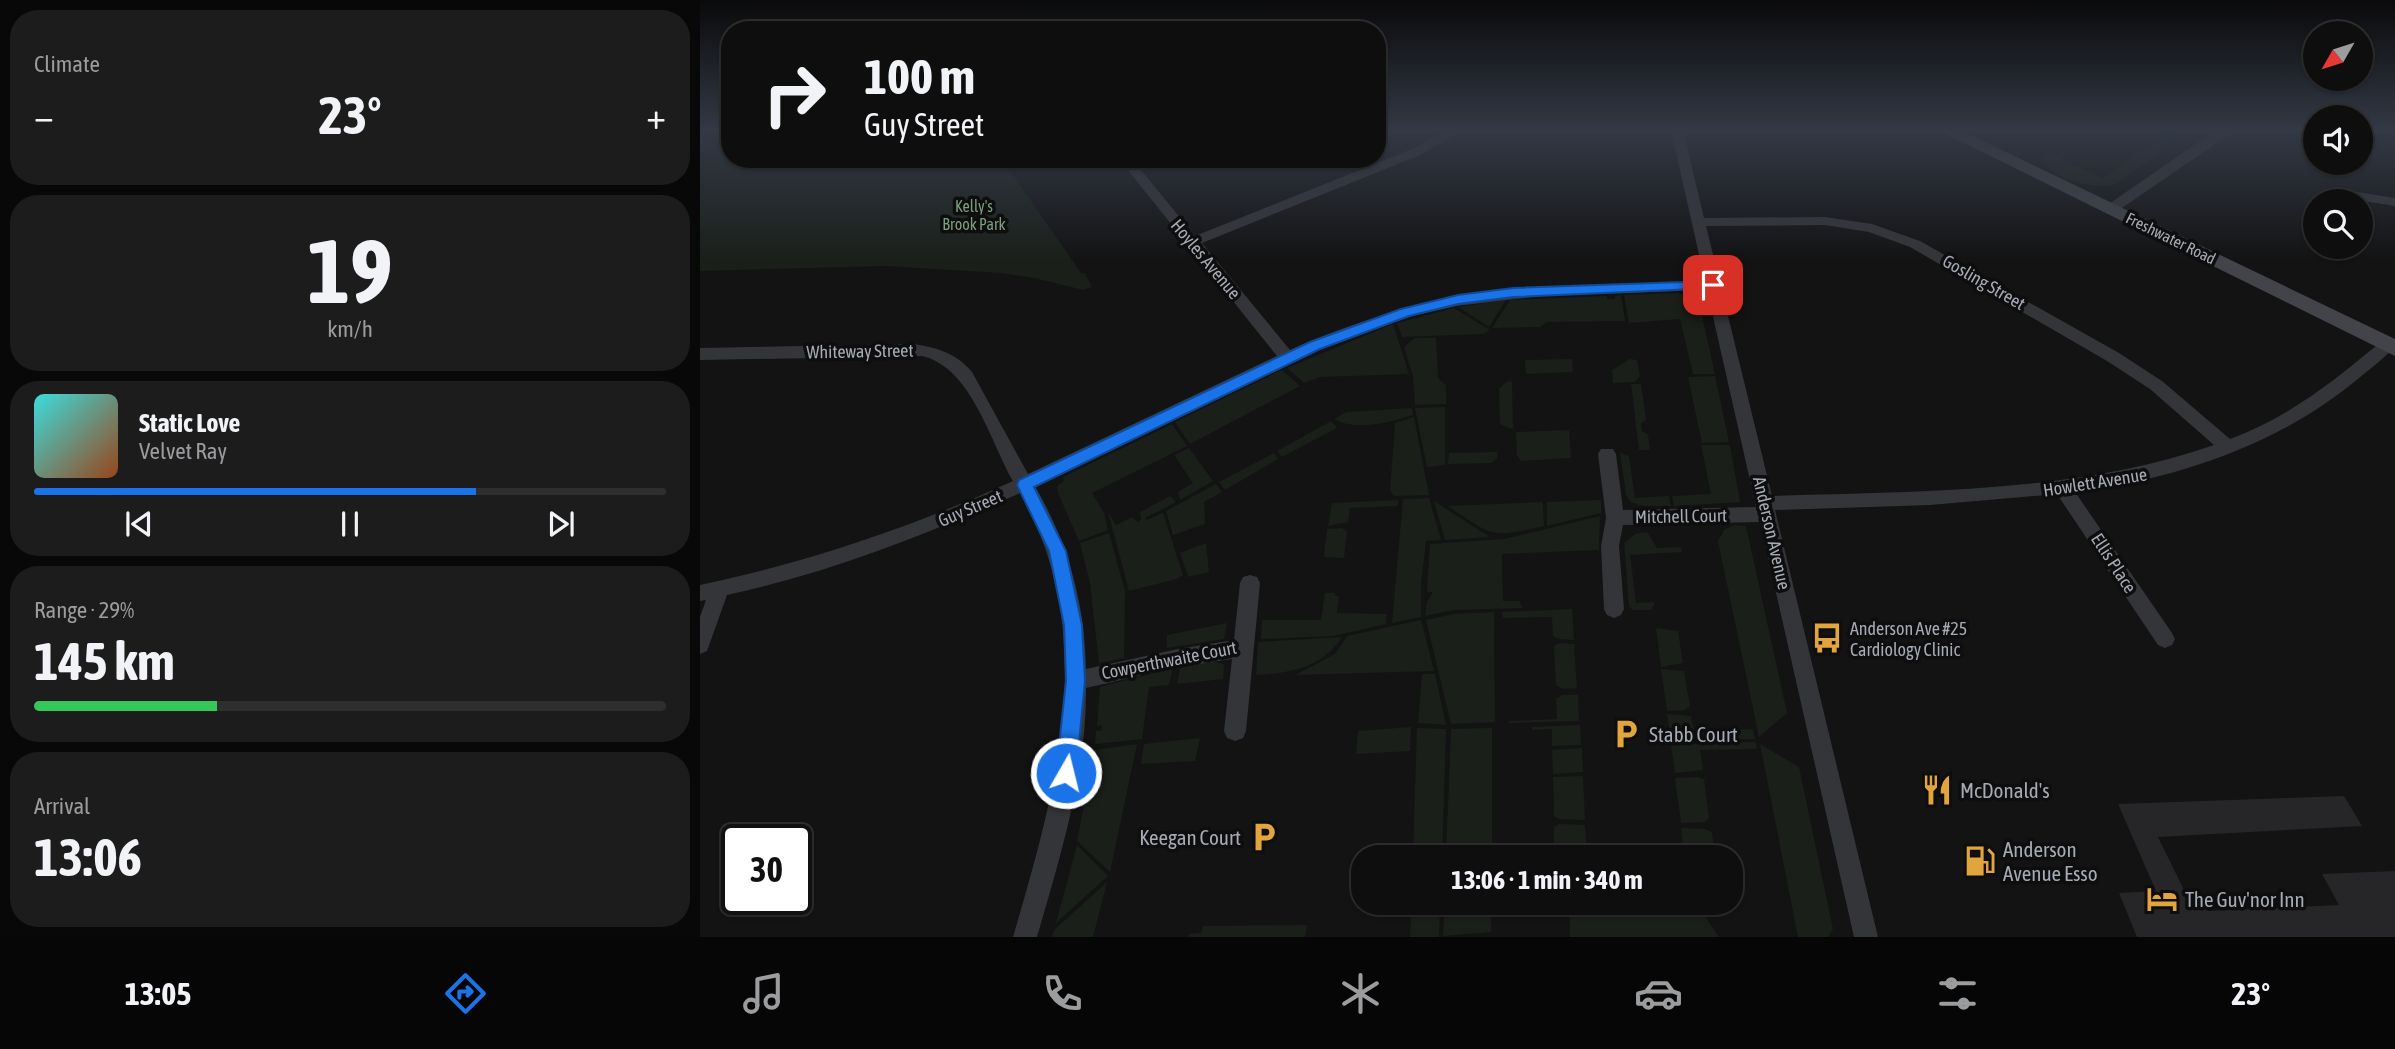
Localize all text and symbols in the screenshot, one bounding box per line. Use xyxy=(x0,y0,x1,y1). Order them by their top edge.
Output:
north arrow xyxy=(2303,21,2373,91)
map controls xyxy=(2303,21,2373,259)
text: 100 m xyxy=(864,48,975,104)
icon: right xyxy=(749,49,840,140)
text: Climate xyxy=(34,51,100,77)
text: 23° xyxy=(318,85,382,145)
text: − xyxy=(34,94,54,137)
text: + xyxy=(646,94,666,137)
button: sound xyxy=(2303,105,2373,175)
text: Guy Street xyxy=(864,106,984,143)
button: search xyxy=(2303,189,2373,259)
park label: Kelly's Brook Park xyxy=(942,197,1006,233)
street label: Freshwater Road xyxy=(2123,209,2219,267)
street label: Hoyles Avenue xyxy=(1167,215,1245,303)
text: 19 xyxy=(307,218,393,322)
street label: Gosling Street xyxy=(1939,250,2029,314)
pin xyxy=(1683,255,1743,315)
icon: arrive xyxy=(1694,266,1732,304)
text: km/h xyxy=(327,316,373,342)
street label: Whiteway Street xyxy=(806,340,914,362)
text: Static Love xyxy=(139,408,240,438)
text: Velvet Ray xyxy=(139,438,227,464)
street label: Howlett Avenue xyxy=(2042,463,2148,501)
street label: Anderson Avenue xyxy=(1749,474,1795,592)
street label: Guy Street xyxy=(935,485,1005,531)
icon: previous xyxy=(120,505,158,543)
icon: pause xyxy=(331,505,369,543)
icon: next xyxy=(542,505,580,543)
street label: Mitchell Court xyxy=(1635,505,1727,527)
street label: Ellis Place xyxy=(2087,529,2141,597)
text: Range · 29% xyxy=(34,597,134,623)
place label: Anderson Ave #25 Cardiology Clinic xyxy=(1850,618,1967,660)
bus stop icon: Anderson Ave #25 Cardiology Clinic xyxy=(1810,621,1844,655)
text: 145 km xyxy=(34,631,175,691)
street label: Cowperthwaite Court xyxy=(1100,637,1238,683)
parking icon: Stabb Court xyxy=(1609,717,1643,751)
place label: Stabb Court xyxy=(1649,722,1738,746)
position arrow xyxy=(1029,736,1103,810)
restaurant icon: McDonald's xyxy=(1920,773,1954,807)
place label: McDonald's xyxy=(1960,778,2050,802)
text: Arrival xyxy=(34,793,90,819)
parking icon: Keegan Court xyxy=(1247,820,1281,854)
speed limit sign: 30 xyxy=(721,824,812,915)
place label: Keegan Court xyxy=(1139,825,1241,849)
text: 13:06 xyxy=(34,827,142,887)
place label: Anderson Avenue Esso xyxy=(2003,837,2098,885)
fuel station icon: Anderson Avenue Esso xyxy=(1963,844,1997,878)
text: 13:06 · 1 min · 340 m xyxy=(1451,865,1643,895)
hotel icon: The Guv'nor Inn xyxy=(2145,882,2179,916)
place label: The Guv'nor Inn xyxy=(2185,887,2305,911)
icon: directions xyxy=(441,969,490,1018)
icon: music xyxy=(739,969,788,1018)
icon: phone xyxy=(1038,969,1087,1018)
icon: climate xyxy=(1336,969,1385,1018)
icon: car xyxy=(1634,969,1683,1018)
icon: filters xyxy=(1933,969,1982,1018)
text: 13:05 xyxy=(125,975,191,1012)
text: 23° xyxy=(2231,975,2270,1012)

